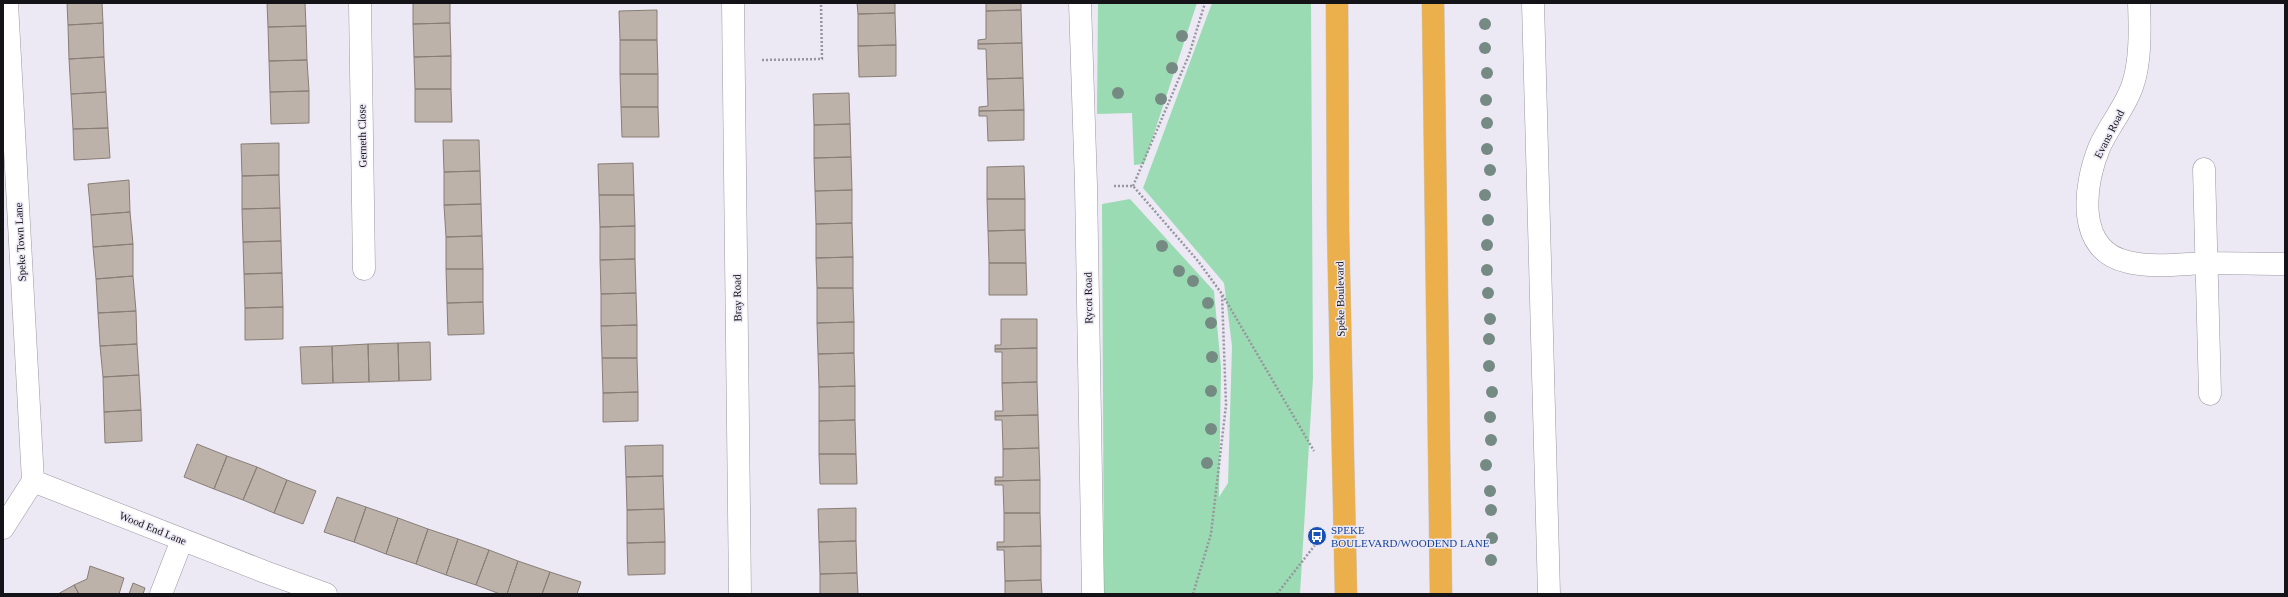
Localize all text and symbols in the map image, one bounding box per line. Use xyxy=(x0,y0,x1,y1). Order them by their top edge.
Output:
street label: Gerneth Close xyxy=(355,104,369,168)
street label: Evans Road xyxy=(2092,107,2127,160)
street label: Speke Town Lane xyxy=(12,202,28,282)
street label: Speke Boulevard xyxy=(1333,261,1347,337)
street label: Rycot Road xyxy=(1082,272,1094,324)
street label: Bray Road xyxy=(731,274,743,322)
street label: Wood End Lane xyxy=(118,509,188,547)
place label: SPEKE BOULEVARD/WOODEND LANE xyxy=(1331,524,1490,549)
bus stop icon: SPEKE BOULEVARD/WOODEND LANE xyxy=(1306,525,1328,547)

